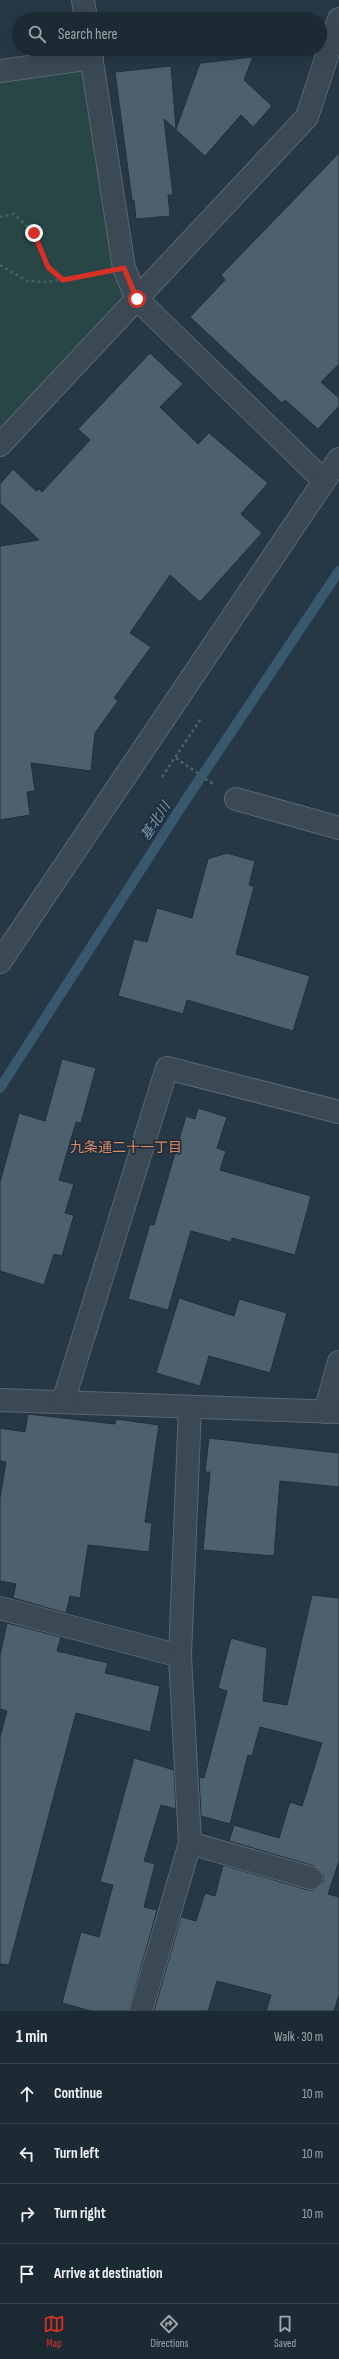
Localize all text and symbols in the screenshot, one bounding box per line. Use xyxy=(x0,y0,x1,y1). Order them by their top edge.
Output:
search box xyxy=(12,12,327,56)
icon: search xyxy=(26,23,48,45)
text: Search here xyxy=(58,25,118,44)
route end xyxy=(25,224,43,242)
route start xyxy=(128,290,146,308)
water label: 基北川 xyxy=(137,797,175,844)
district label: 九条通二十一丁目 xyxy=(70,1139,182,1156)
text: 1 min xyxy=(16,2027,48,2047)
text: Walk · 30 m xyxy=(274,2029,323,2045)
icon: ahead xyxy=(16,2083,38,2105)
text: Continue xyxy=(54,2084,103,2103)
text: 10 m xyxy=(302,2086,323,2102)
icon: left xyxy=(16,2143,38,2165)
text: Turn left xyxy=(54,2144,99,2163)
text: 10 m xyxy=(302,2146,323,2162)
icon: right xyxy=(16,2203,38,2225)
text: Turn right xyxy=(54,2204,106,2223)
text: 10 m xyxy=(302,2206,323,2222)
icon: arrive xyxy=(16,2263,38,2285)
text: Arrive at destination xyxy=(54,2264,163,2283)
tab: Map xyxy=(43,2313,65,2350)
tab: Directions xyxy=(151,2313,188,2350)
tab: Saved xyxy=(274,2313,296,2350)

